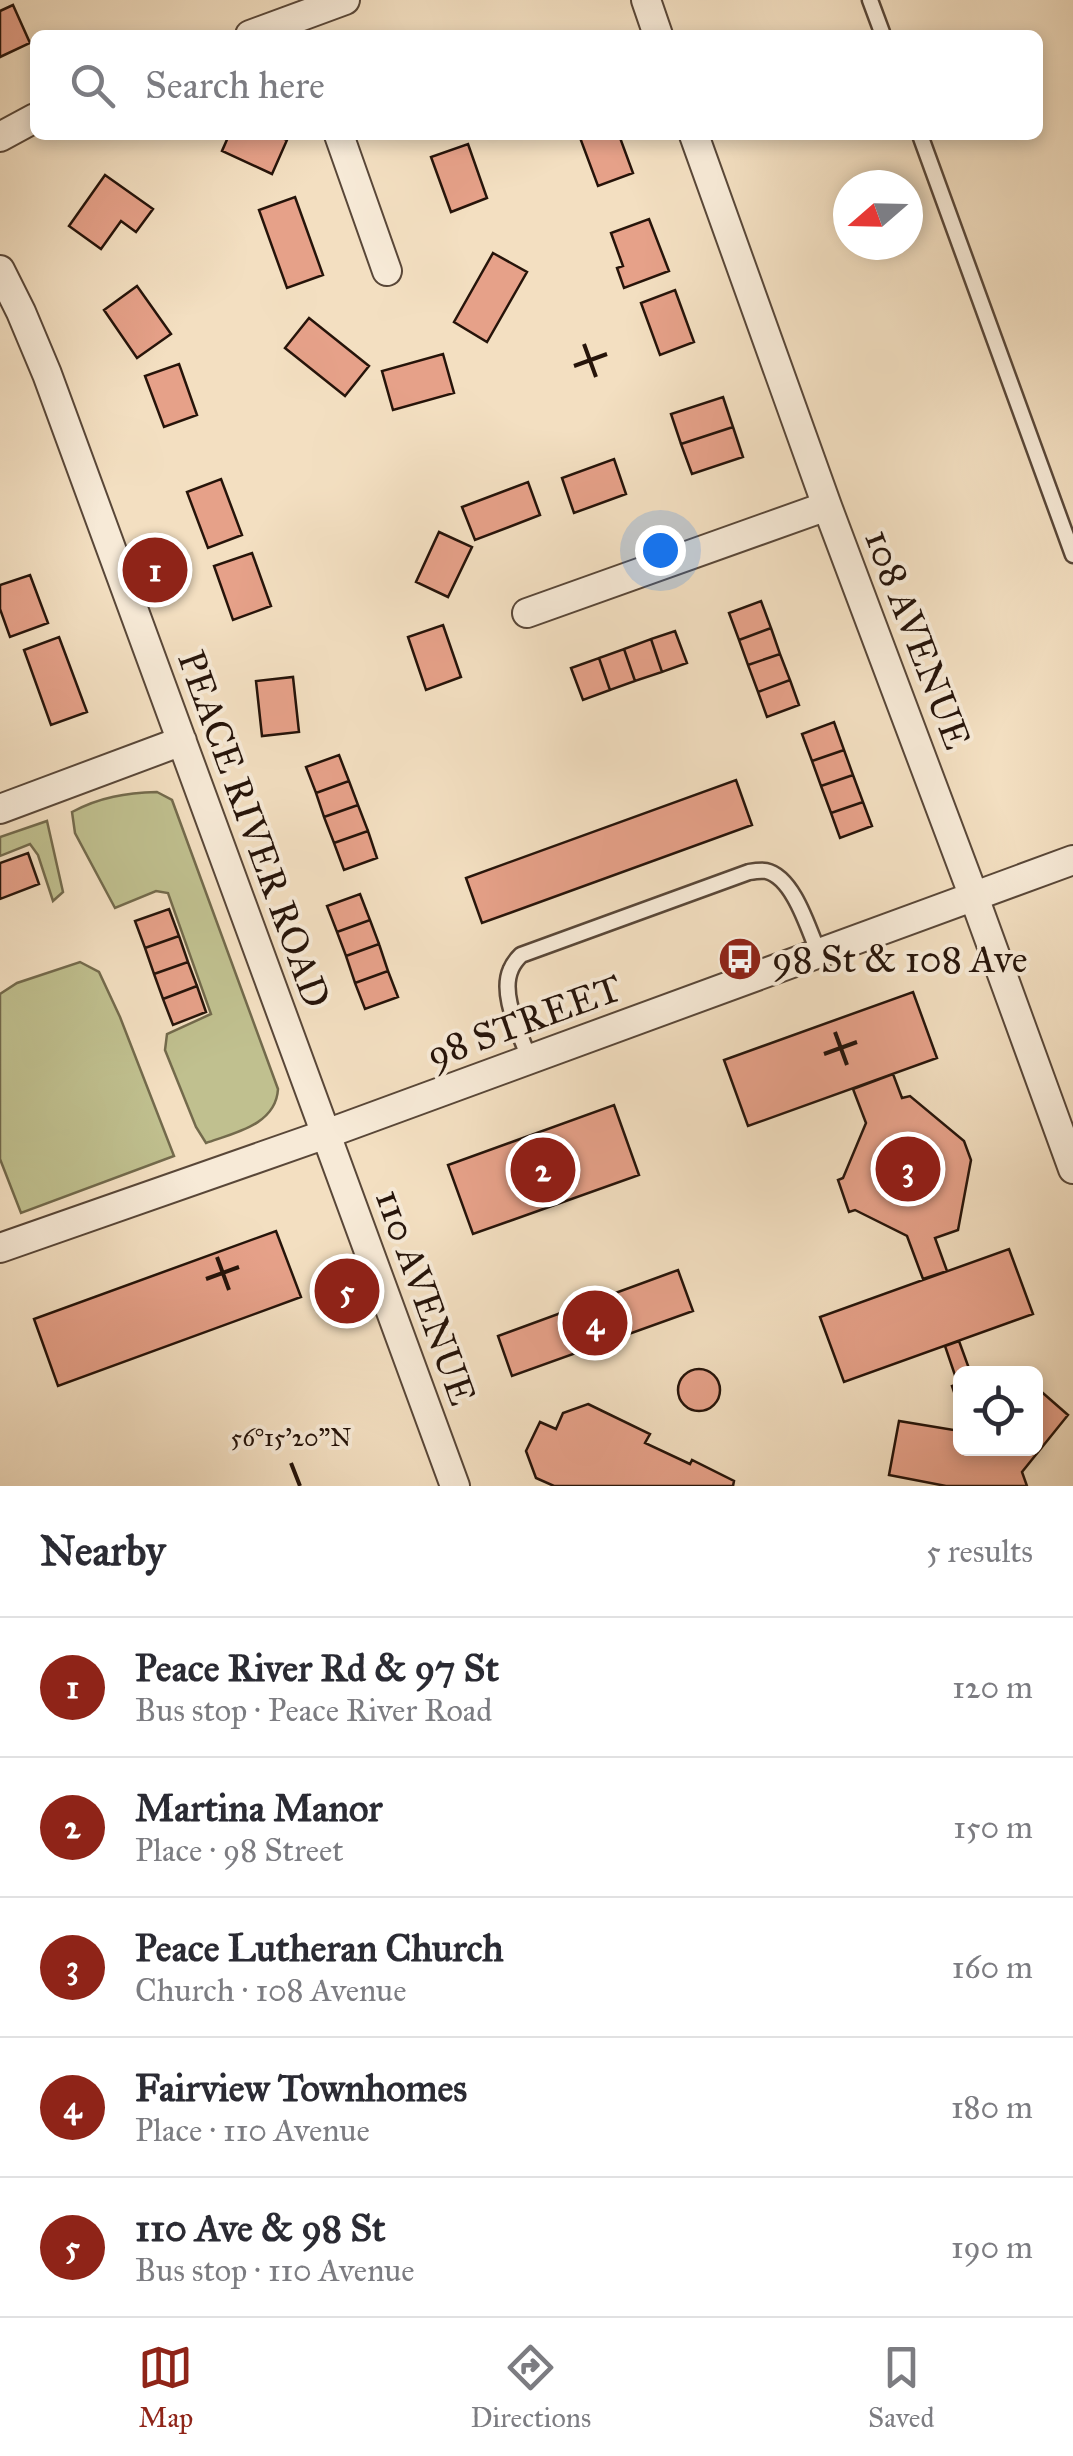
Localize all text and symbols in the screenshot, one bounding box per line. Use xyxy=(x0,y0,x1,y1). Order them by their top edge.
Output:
search box xyxy=(30,30,1043,140)
icon: search xyxy=(65,58,120,113)
text: Search here xyxy=(145,62,325,108)
north arrow xyxy=(833,170,923,260)
street label: 108 AVENUE xyxy=(855,523,981,755)
your location xyxy=(635,525,686,576)
pin: 1 xyxy=(122,532,188,608)
street label: PEACE RIVER ROAD xyxy=(168,644,340,1014)
bus stop icon: 98 St & 108 Ave xyxy=(717,936,763,982)
place label: 98 St & 108 Ave xyxy=(772,936,1028,982)
street label: 98 STREET xyxy=(420,965,628,1077)
pin: 2 xyxy=(510,1132,576,1208)
pin: 3 xyxy=(876,1132,940,1206)
street label: 110 AVENUE xyxy=(366,1183,486,1411)
pin: 5 xyxy=(314,1254,380,1328)
pin: 4 xyxy=(562,1286,628,1360)
map controls xyxy=(953,1366,1043,1456)
button: locate xyxy=(953,1366,1043,1456)
text: 56°15'20"N xyxy=(231,1422,351,1453)
text: Nearby xyxy=(40,1525,165,1577)
text: 5 results xyxy=(926,1532,1033,1571)
text: Peace River Rd & 97 St xyxy=(135,1645,499,1691)
text: 1 xyxy=(66,1668,79,1707)
text: 120 m xyxy=(952,1668,1033,1707)
text: Bus stop · Peace River Road xyxy=(135,1691,492,1730)
text: Martina Manor xyxy=(135,1785,383,1831)
text: 2 xyxy=(65,1808,80,1847)
text: 150 m xyxy=(953,1808,1033,1847)
text: Place · 98 Street xyxy=(135,1831,344,1870)
text: Peace Lutheran Church xyxy=(135,1925,504,1971)
text: 3 xyxy=(66,1948,79,1987)
text: 160 m xyxy=(952,1948,1033,1987)
text: Church · 108 Avenue xyxy=(135,1971,406,2010)
text: Fairview Townhomes xyxy=(135,2065,467,2111)
text: 4 xyxy=(64,2088,81,2127)
text: 180 m xyxy=(951,2088,1033,2127)
text: Place · 110 Avenue xyxy=(135,2111,370,2150)
text: 110 Ave & 98 St xyxy=(135,2205,386,2251)
text: 5 xyxy=(65,2228,80,2267)
text: 190 m xyxy=(951,2228,1033,2267)
text: Bus stop · 110 Avenue xyxy=(135,2251,415,2290)
tab: Map xyxy=(138,2340,193,2435)
tab: Directions xyxy=(470,2340,591,2435)
tab: Saved xyxy=(868,2340,935,2435)

